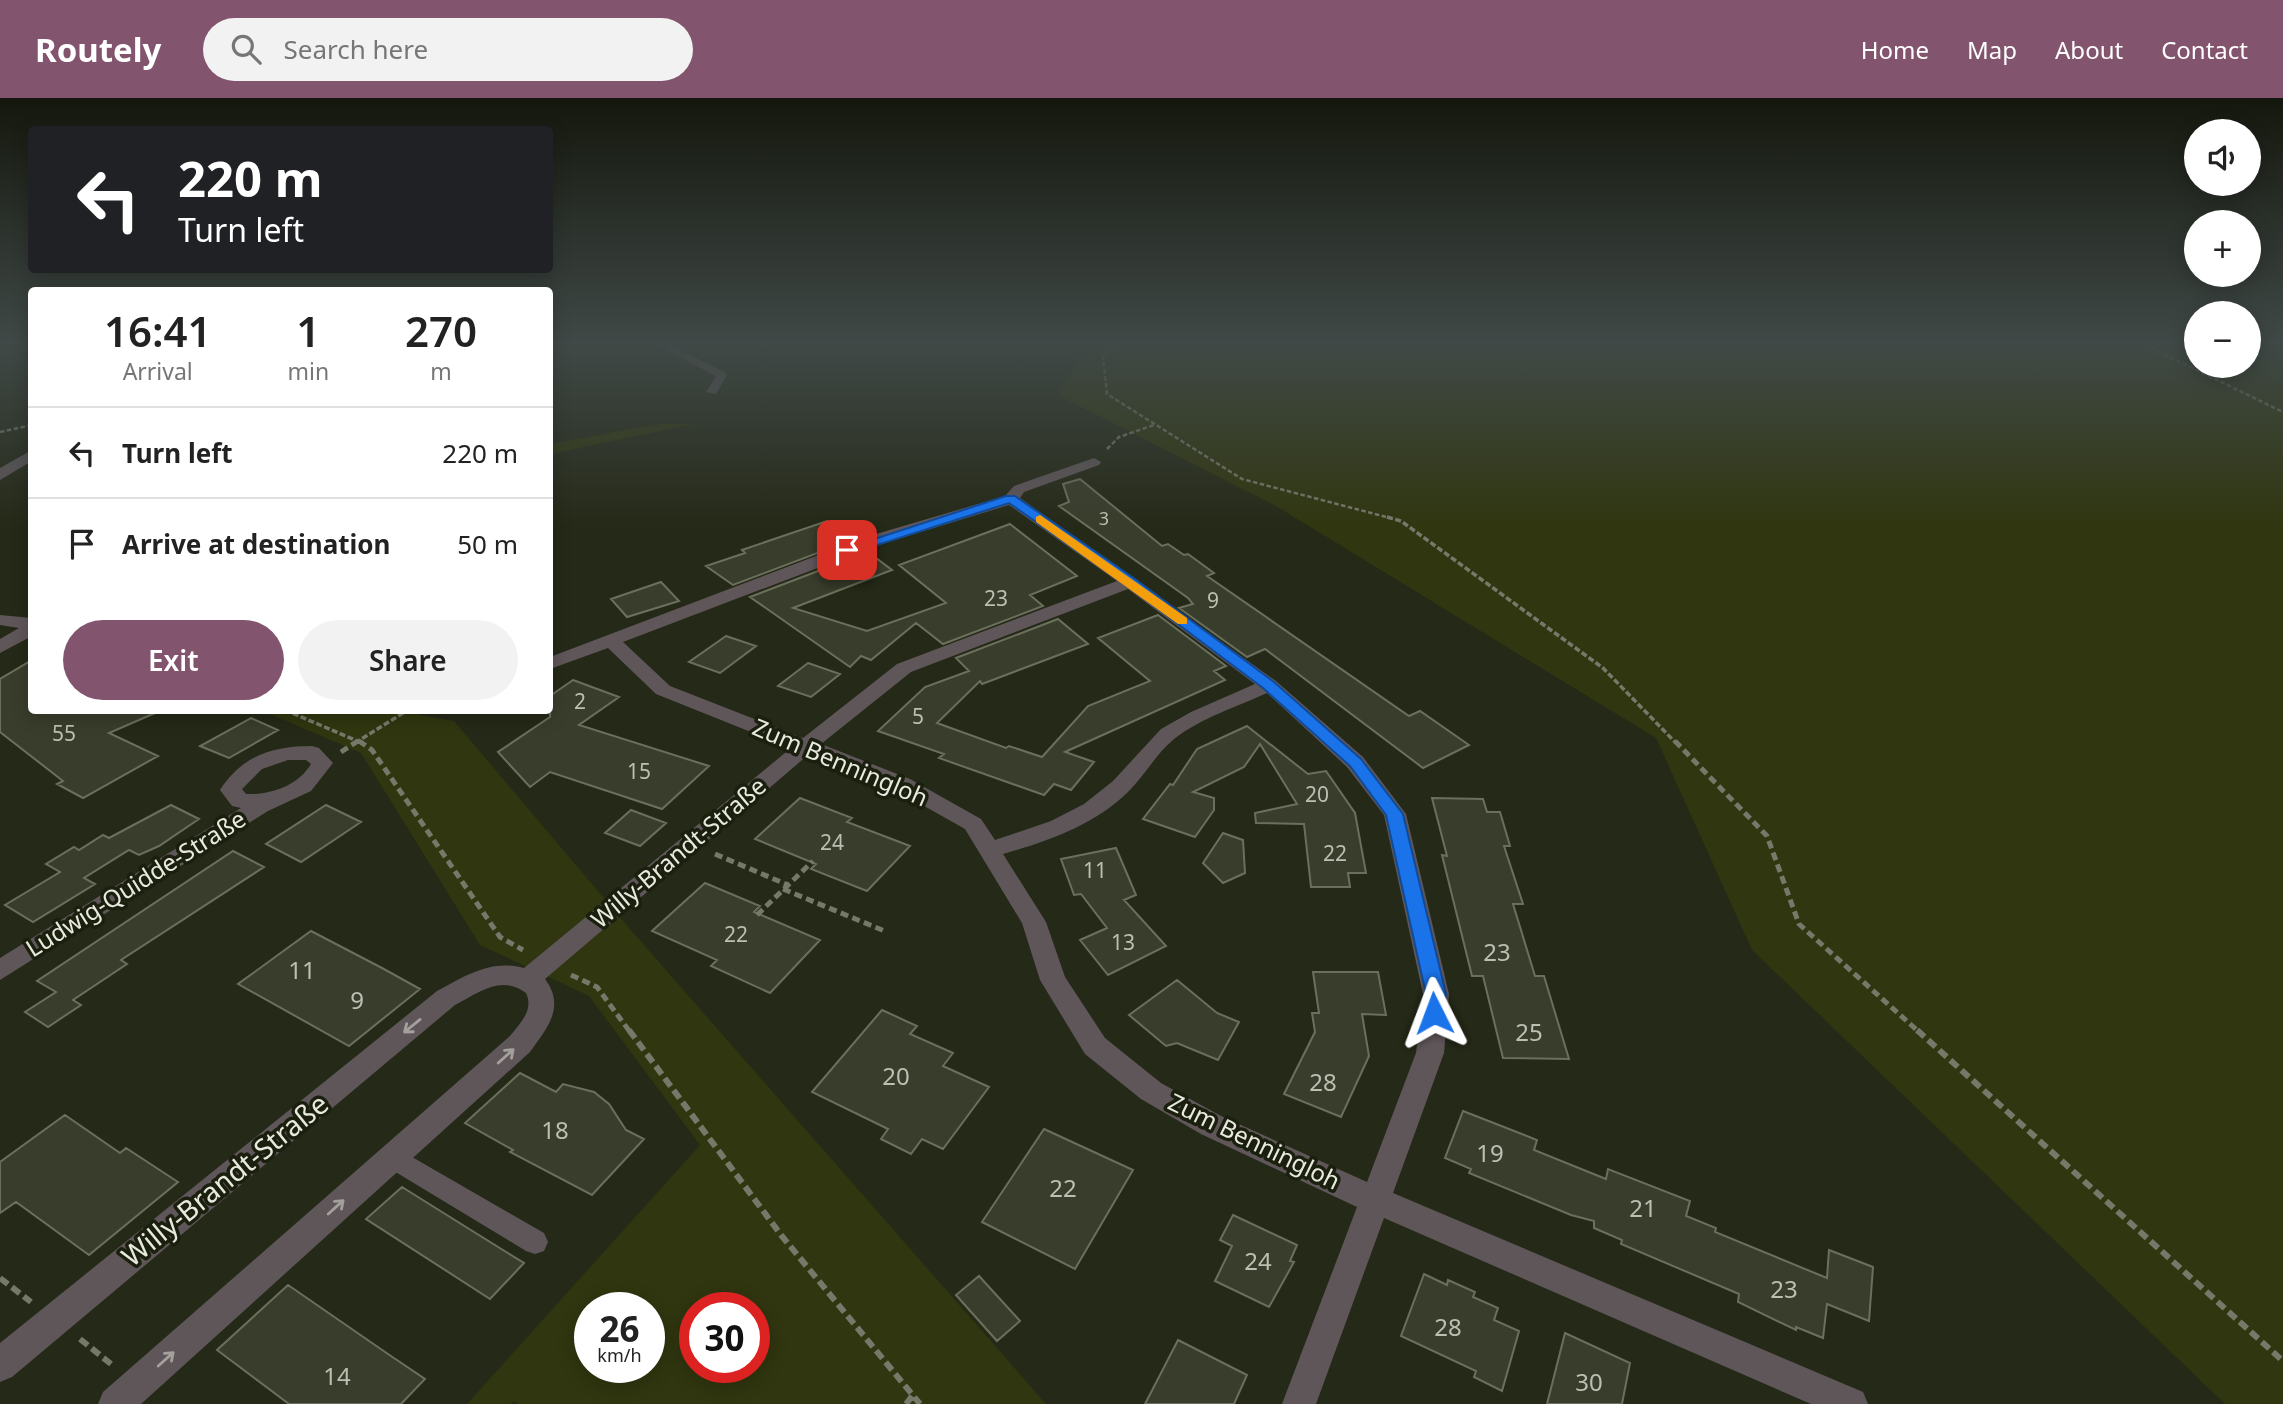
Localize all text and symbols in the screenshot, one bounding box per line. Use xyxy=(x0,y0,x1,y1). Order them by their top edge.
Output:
search box xyxy=(203,18,693,81)
text: Routely xyxy=(35,27,161,72)
icon: search xyxy=(227,30,265,68)
text: Search here xyxy=(283,31,428,67)
text: Home xyxy=(1861,33,1929,66)
text: Map xyxy=(1967,33,2017,66)
text: About xyxy=(2055,33,2123,66)
text: Contact xyxy=(2161,33,2248,66)
map controls xyxy=(2184,119,2261,378)
button: sound xyxy=(2184,119,2261,196)
text: 220 m xyxy=(178,145,323,211)
icon: left xyxy=(63,154,154,245)
text: Turn left xyxy=(178,208,304,251)
button: + xyxy=(2184,210,2261,287)
button: − xyxy=(2184,301,2261,378)
text: 16:41 xyxy=(104,302,212,359)
text: 1 xyxy=(296,302,320,359)
text: 270 xyxy=(405,302,477,359)
text: Arrival xyxy=(123,355,193,387)
text: min xyxy=(287,355,329,387)
text: m xyxy=(430,355,452,387)
icon: left xyxy=(63,434,101,472)
text: Turn left xyxy=(122,435,233,471)
text: 220 m xyxy=(442,435,518,471)
house number: 3 xyxy=(1099,506,1109,530)
pin xyxy=(817,520,877,580)
icon: arrive xyxy=(63,525,101,563)
text: Arrive at destination xyxy=(122,526,391,562)
text: 50 m xyxy=(457,526,518,562)
icon: arrive xyxy=(828,531,866,569)
house number: 23 xyxy=(984,584,1008,612)
house number: 9 xyxy=(1207,586,1219,614)
button: Exit xyxy=(63,620,284,700)
button: Share xyxy=(298,620,518,700)
house number: 2 xyxy=(574,687,586,715)
house number: 5 xyxy=(912,702,924,730)
street label: Zum Benningloh xyxy=(748,710,933,813)
house number: 55 xyxy=(52,719,76,747)
house number: 15 xyxy=(627,757,651,785)
street label: Willy-Brandt-Straße xyxy=(584,769,772,935)
house number: 20 xyxy=(1305,780,1329,808)
street label: Ludwig-Quidde-Straße xyxy=(19,802,252,964)
house number: 24 xyxy=(820,828,844,856)
house number: 22 xyxy=(1323,839,1347,867)
house number: 11 xyxy=(1083,856,1107,884)
house number: 22 xyxy=(724,920,748,948)
house number: 13 xyxy=(1111,928,1135,956)
house number: 23 xyxy=(1483,935,1511,968)
house number: 11 xyxy=(288,953,316,986)
position arrow xyxy=(1397,976,1471,1050)
house number: 9 xyxy=(350,983,364,1016)
house number: 25 xyxy=(1515,1015,1543,1048)
one-way arrow xyxy=(404,1018,422,1034)
one-way arrow xyxy=(497,1048,514,1065)
house number: 20 xyxy=(882,1059,910,1092)
house number: 28 xyxy=(1309,1065,1337,1098)
street label: Willy-Brandt-Straße xyxy=(113,1084,336,1274)
street label: Zum Benningloh xyxy=(1163,1085,1346,1197)
house number: 18 xyxy=(541,1113,569,1146)
house number: 19 xyxy=(1476,1136,1504,1169)
house number: 22 xyxy=(1049,1171,1077,1204)
house number: 21 xyxy=(1629,1191,1657,1224)
one-way arrow xyxy=(327,1199,344,1216)
house number: 24 xyxy=(1244,1244,1272,1277)
house number: 23 xyxy=(1770,1272,1798,1305)
speed limit sign: 30 xyxy=(679,1292,770,1383)
text: 26 xyxy=(599,1305,640,1352)
house number: 28 xyxy=(1434,1310,1462,1343)
text: km/h xyxy=(597,1343,642,1367)
one-way arrow xyxy=(157,1351,175,1367)
house number: 14 xyxy=(323,1359,351,1392)
house number: 30 xyxy=(1575,1365,1603,1398)

